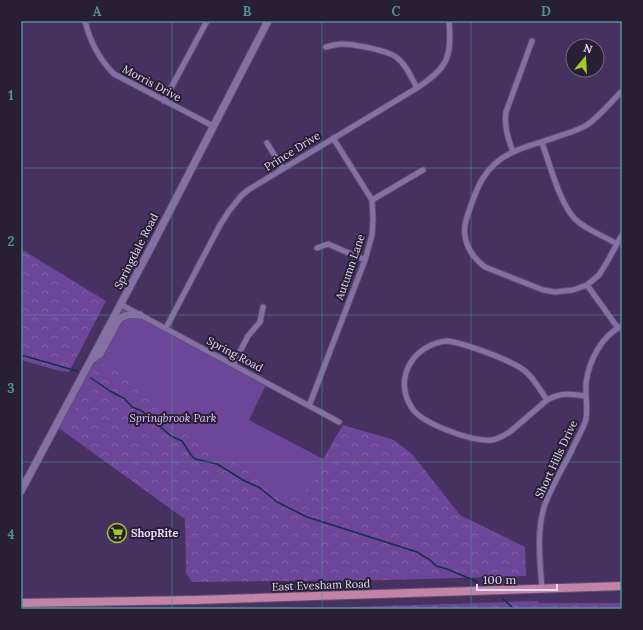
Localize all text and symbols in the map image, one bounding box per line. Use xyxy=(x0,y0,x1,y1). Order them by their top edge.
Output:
text: A xyxy=(93,3,102,20)
text: B xyxy=(243,3,252,20)
text: C xyxy=(392,3,401,20)
text: D xyxy=(541,3,551,20)
north arrow xyxy=(565,38,605,78)
text: N xyxy=(582,41,595,57)
street label: Morris Drive xyxy=(120,62,184,104)
text: 1 xyxy=(8,87,14,104)
street label: Prince Drive xyxy=(261,128,323,174)
street label: Springdale Road xyxy=(111,211,161,291)
street label: Autumn Lane xyxy=(332,232,368,303)
text: 2 xyxy=(8,233,15,250)
street label: Spring Road xyxy=(204,333,266,375)
text: 3 xyxy=(7,380,15,397)
park label: Springbrook Park xyxy=(129,411,217,425)
street label: Short Hills Drive xyxy=(532,418,580,500)
supermarket icon: ShopRite xyxy=(106,522,128,544)
text: 4 xyxy=(7,526,15,543)
place label: ShopRite xyxy=(131,526,179,540)
scale bar xyxy=(477,566,557,592)
text: 100 m xyxy=(483,572,516,587)
street label: East Evesham Road xyxy=(271,576,371,594)

